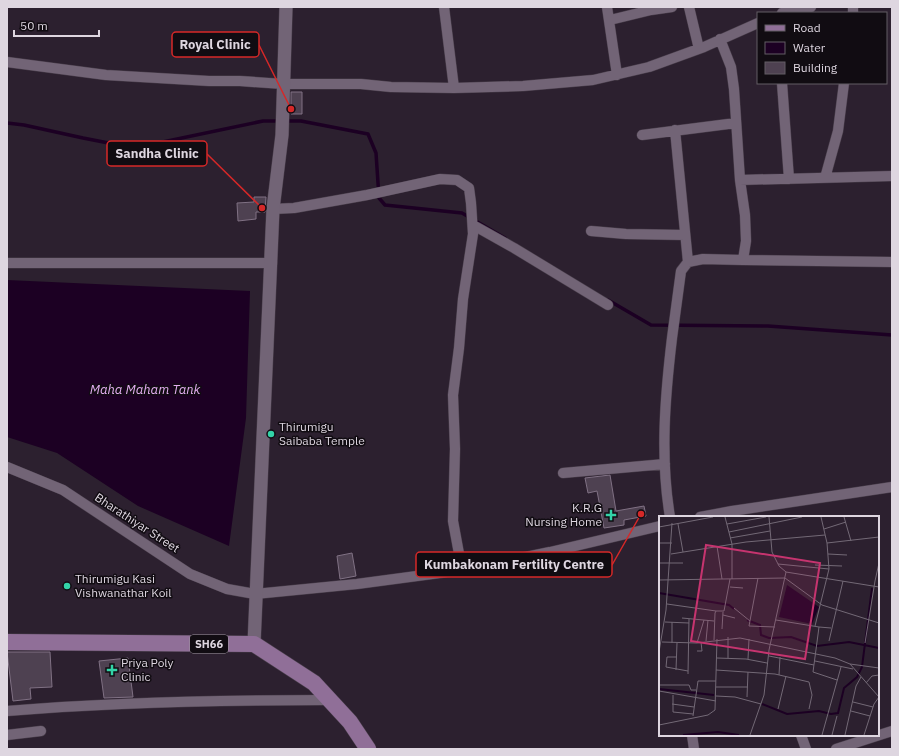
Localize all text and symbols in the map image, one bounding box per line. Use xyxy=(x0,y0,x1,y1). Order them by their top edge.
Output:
scale bar xyxy=(14,12,99,38)
legend xyxy=(757,12,887,84)
text: 50 m xyxy=(20,18,48,33)
text: Road xyxy=(793,20,821,35)
callout: Royal Clinic xyxy=(172,32,259,57)
text: Royal Clinic xyxy=(179,36,251,53)
text: Water xyxy=(793,40,826,55)
text: Building xyxy=(793,60,838,75)
callout: Sandha Clinic xyxy=(107,141,207,166)
text: Sandha Clinic xyxy=(115,145,199,162)
water label: Maha Maham Tank xyxy=(90,381,201,398)
place label: Thirumigu Saibaba Temple xyxy=(279,419,365,448)
marker: Thirumigu Saibaba Temple xyxy=(266,429,276,439)
street label: Bharathiyar Street xyxy=(92,490,183,556)
place label: K.R.G Nursing Home xyxy=(525,500,602,529)
marker: K.R.G Nursing Home xyxy=(605,509,617,521)
inset map xyxy=(659,516,879,736)
callout: Kumbakonam Fertility Centre xyxy=(416,552,612,577)
text: Kumbakonam Fertility Centre xyxy=(424,556,604,573)
place label: Thirumigu Kasi Vishwanathar Koil xyxy=(75,571,172,600)
marker: Thirumigu Kasi Vishwanathar Koil xyxy=(62,581,72,591)
road number: SH66 xyxy=(190,635,228,653)
place label: Priya Poly Clinic xyxy=(121,655,174,684)
marker: Priya Poly Clinic xyxy=(106,664,118,676)

